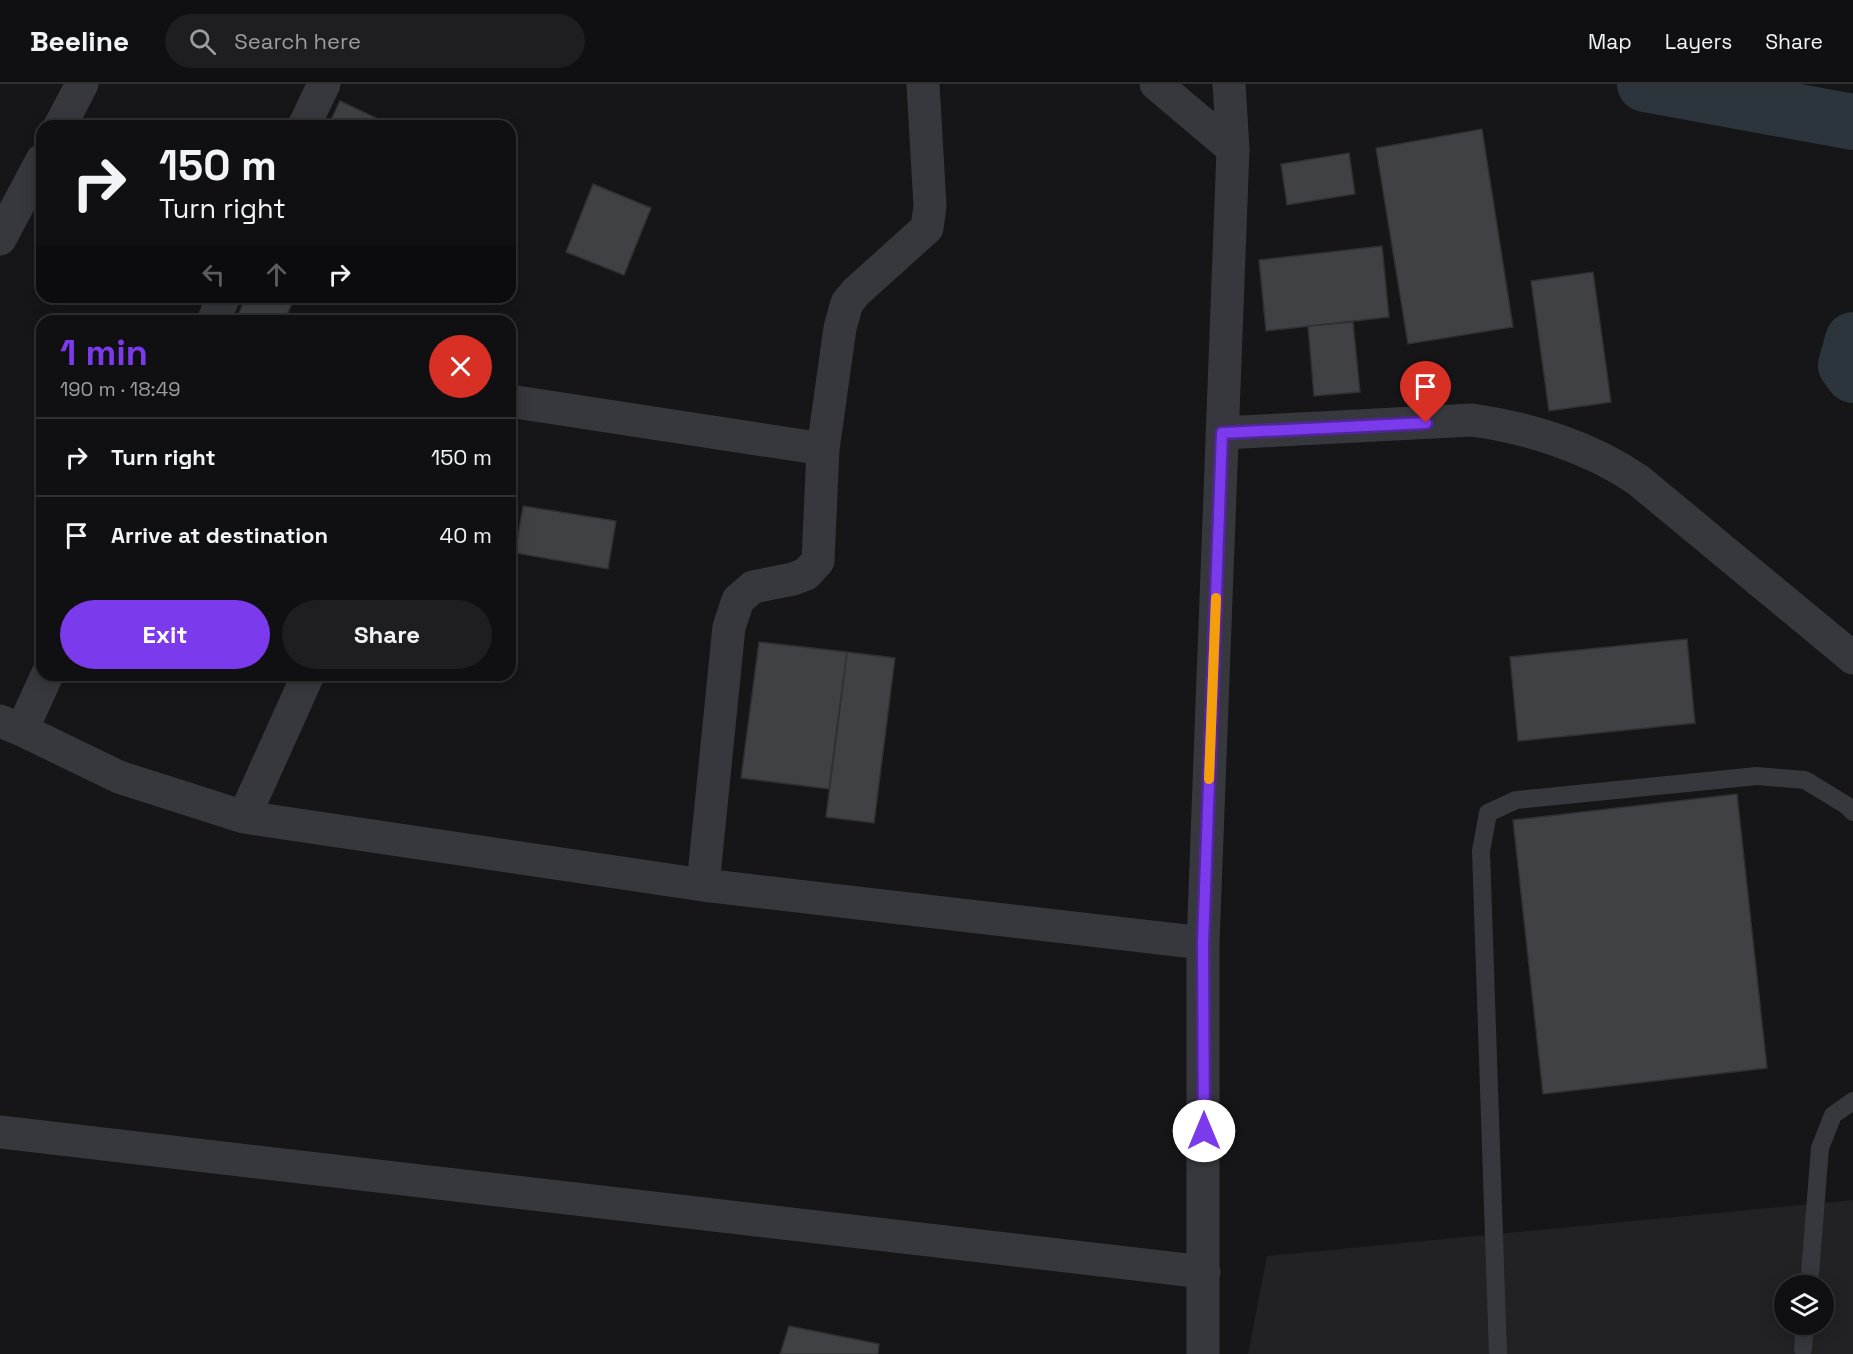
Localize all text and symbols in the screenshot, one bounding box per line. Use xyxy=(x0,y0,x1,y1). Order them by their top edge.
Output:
search box xyxy=(165,14,585,68)
text: Beeline xyxy=(30,23,129,59)
icon: search xyxy=(186,25,219,58)
text: Search here xyxy=(234,27,361,55)
text: Map xyxy=(1588,28,1632,55)
text: Layers xyxy=(1665,28,1732,55)
text: Share xyxy=(1765,28,1823,55)
text: 150 m xyxy=(159,139,277,192)
icon: right xyxy=(60,144,138,222)
text: Turn right xyxy=(159,191,286,226)
icon: left xyxy=(197,258,230,291)
icon: ahead xyxy=(260,258,293,291)
icon: right xyxy=(323,258,356,291)
text: 1 min xyxy=(60,330,148,376)
button: close xyxy=(429,335,492,398)
pin xyxy=(1400,361,1451,423)
icon: arrive xyxy=(1409,370,1442,403)
text: 190 m · 18:49 xyxy=(60,376,180,402)
icon: right xyxy=(60,441,93,474)
text: Turn right xyxy=(111,443,216,471)
text: 150 m xyxy=(431,443,492,471)
icon: arrive xyxy=(60,519,93,552)
text: Arrive at destination xyxy=(111,521,328,549)
text: 40 m xyxy=(440,521,492,549)
button: Exit xyxy=(60,600,270,669)
button: Share xyxy=(282,600,492,669)
position arrow xyxy=(1172,1099,1236,1163)
map controls xyxy=(1774,1275,1834,1335)
button: layers xyxy=(1774,1275,1834,1335)

